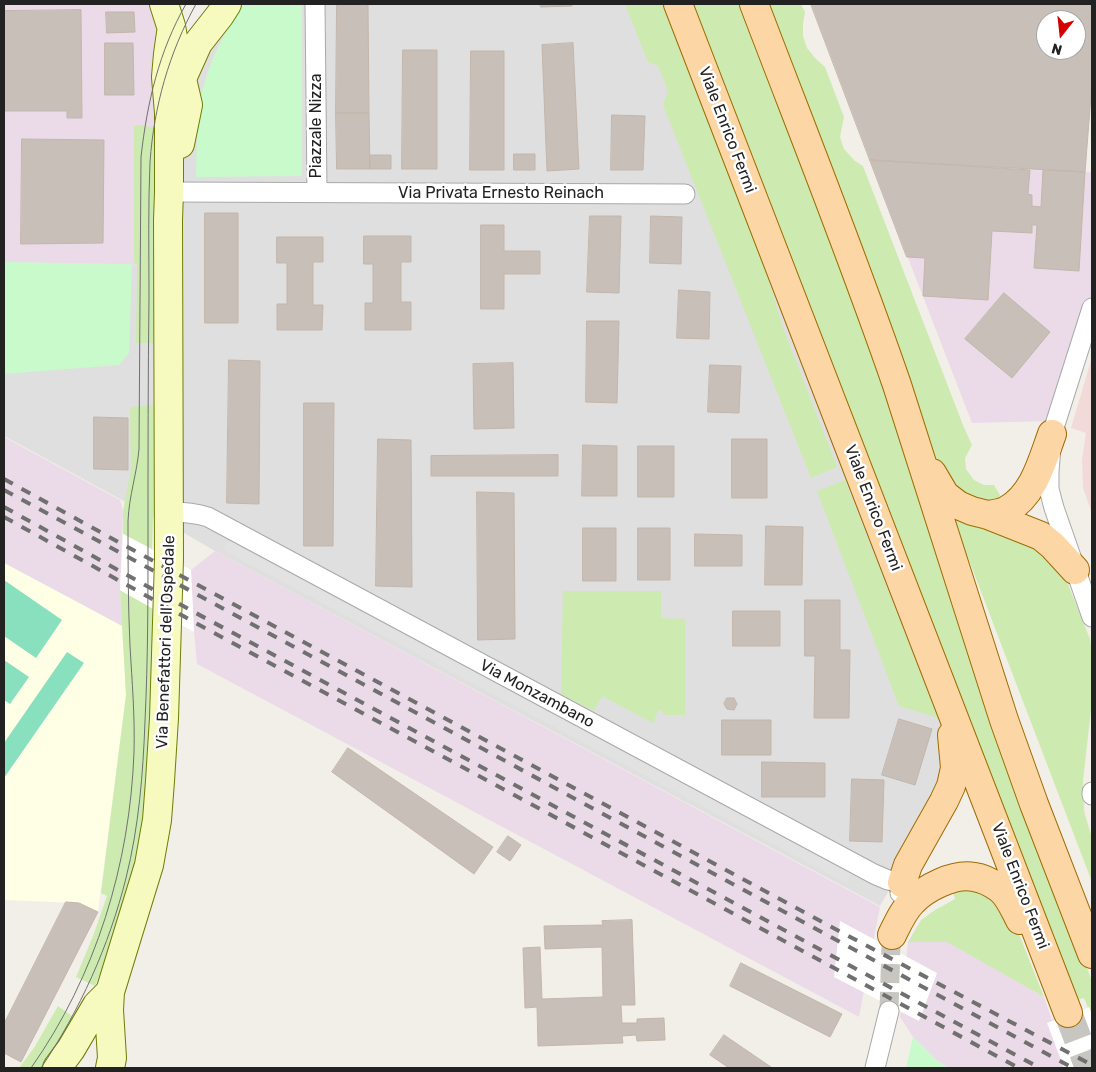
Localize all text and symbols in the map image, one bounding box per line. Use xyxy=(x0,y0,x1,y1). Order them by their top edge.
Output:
north arrow xyxy=(1036,10,1086,60)
text: N xyxy=(1050,39,1064,59)
street label: Viale Enrico Fermi xyxy=(694,64,760,196)
street label: Piazzale Nizza xyxy=(306,74,326,178)
street label: Via Privata Ernesto Reinach xyxy=(398,183,604,203)
street label: Viale Enrico Fermi xyxy=(840,442,906,574)
street label: Via Benefattori dell'Ospedale xyxy=(153,535,179,749)
street label: Via Monzambano xyxy=(476,656,598,732)
street label: Viale Enrico Fermi xyxy=(987,820,1053,952)

